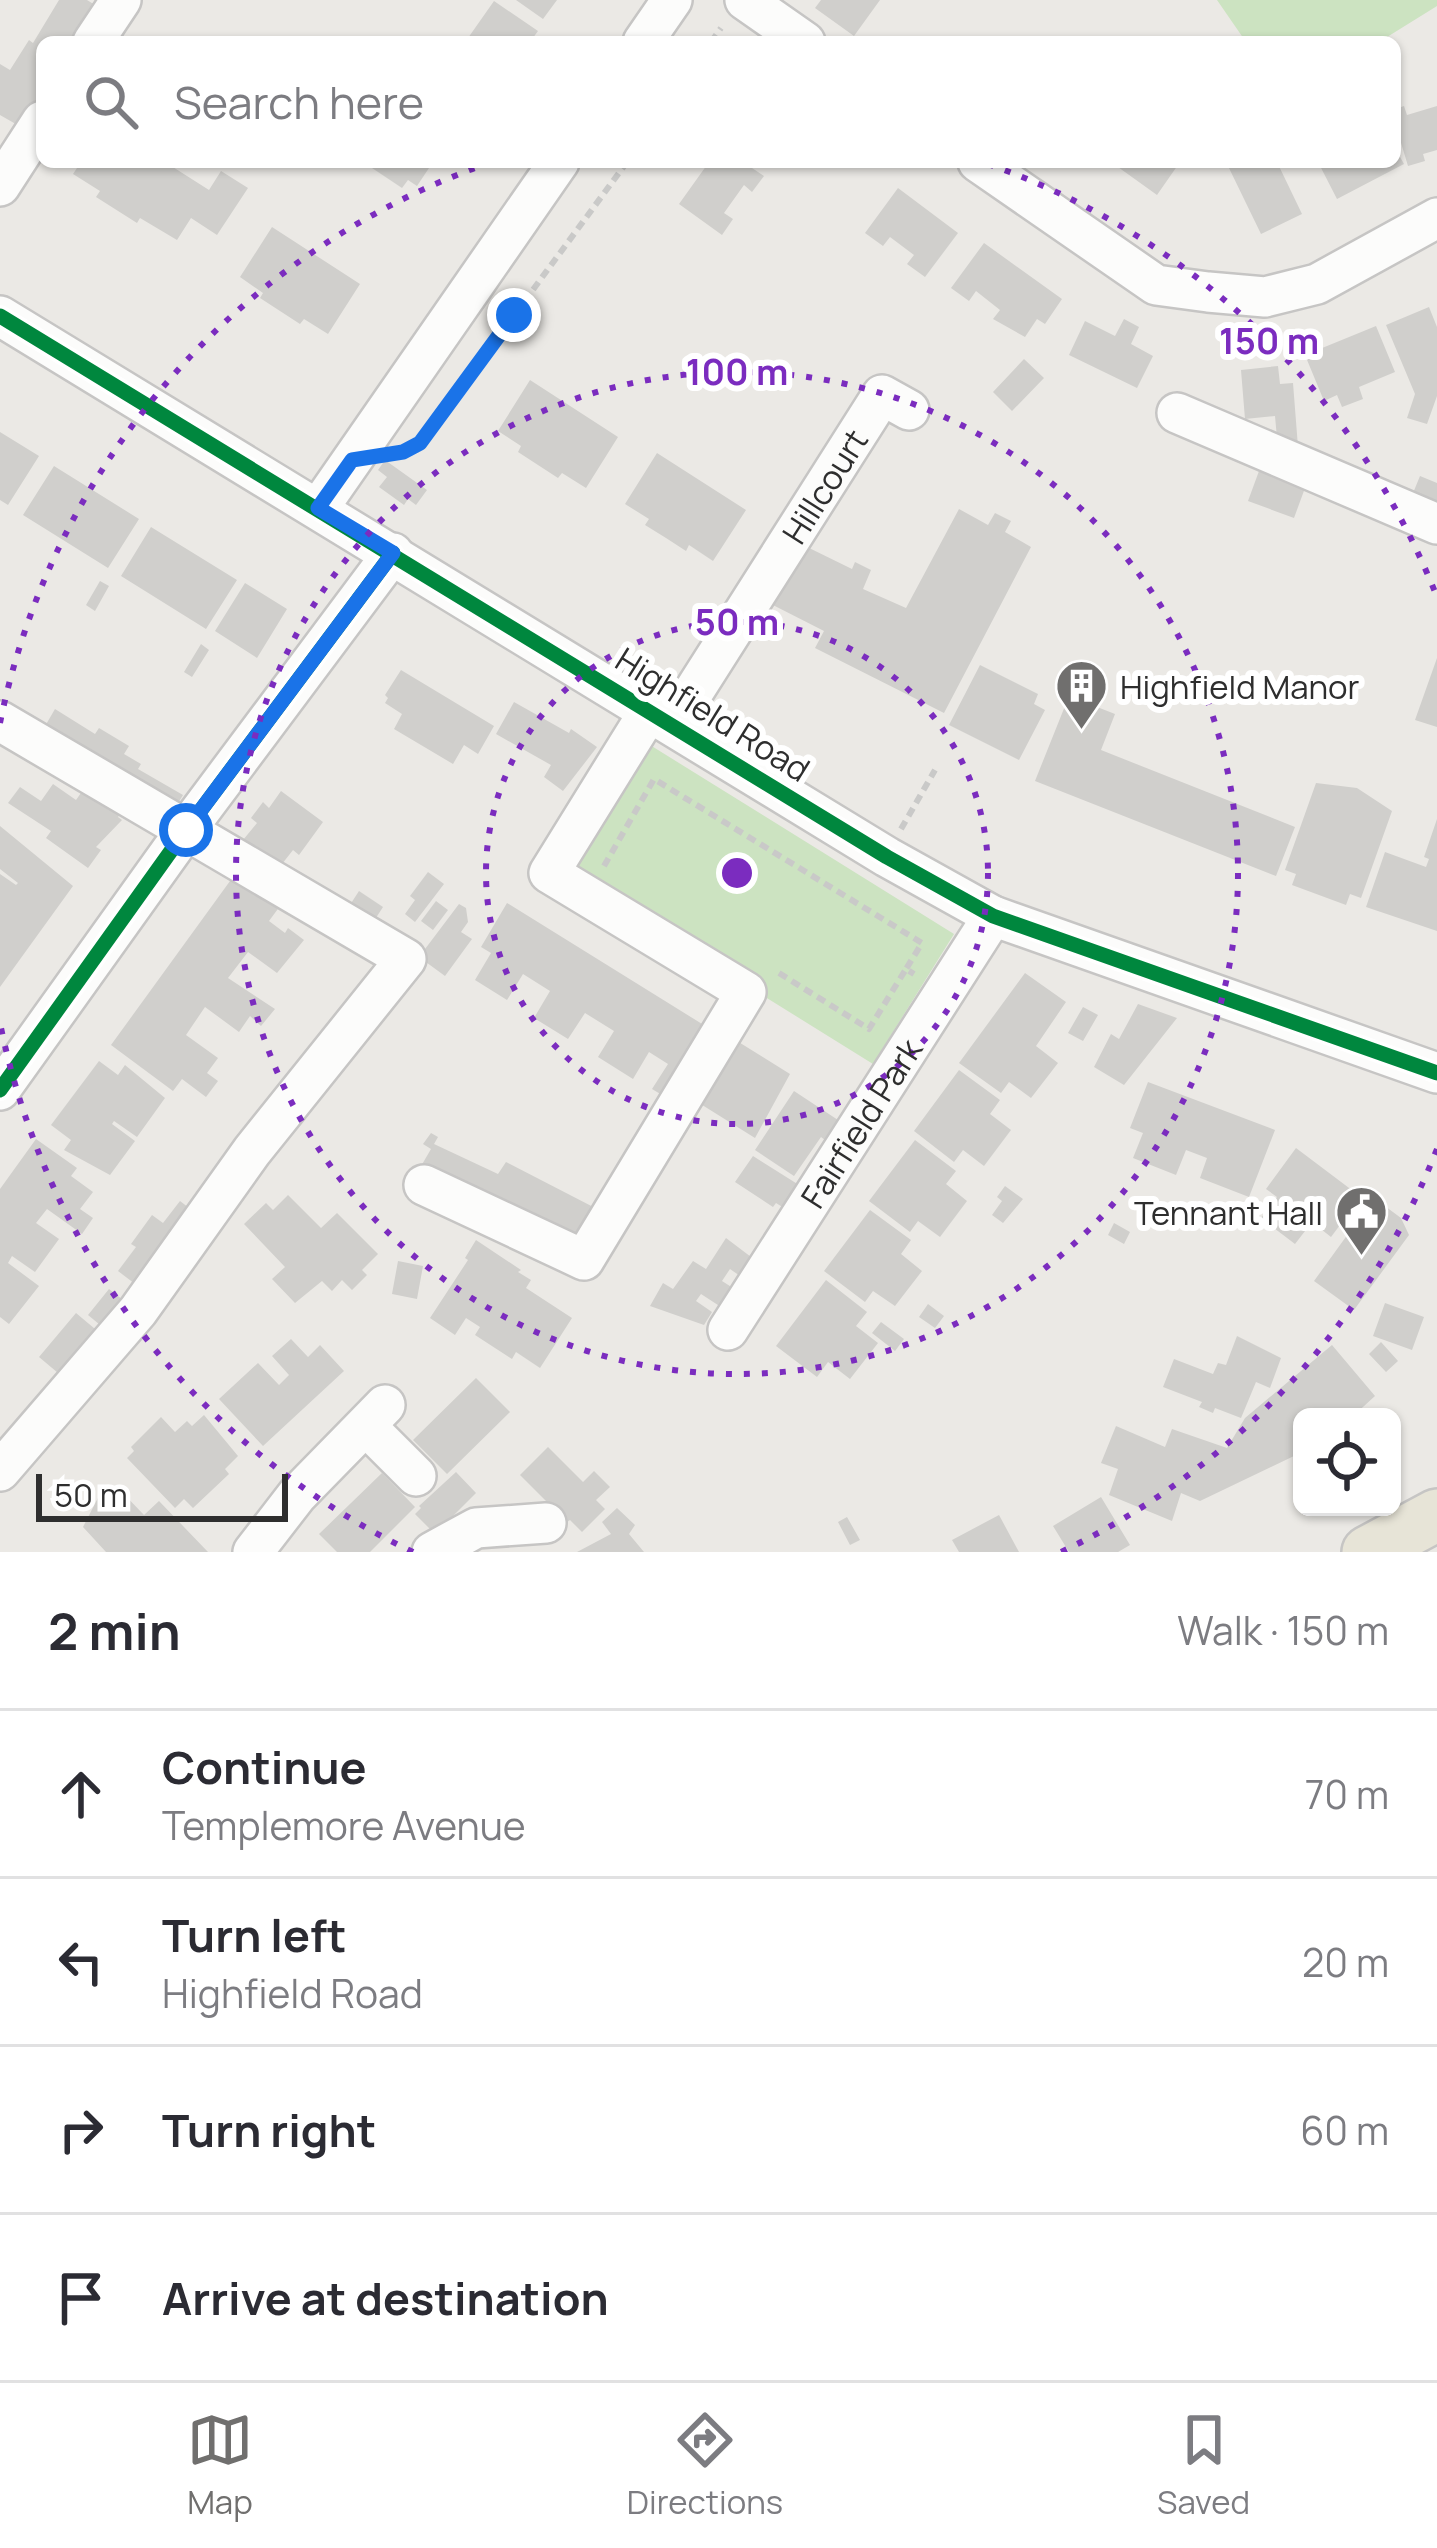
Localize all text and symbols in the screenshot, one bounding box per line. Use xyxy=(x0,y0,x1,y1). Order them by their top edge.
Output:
search box xyxy=(36,36,1401,168)
icon: search xyxy=(78,69,144,135)
text: Search here xyxy=(174,71,424,133)
route end xyxy=(487,288,541,342)
text: 150 m xyxy=(1219,316,1319,365)
text: 100 m xyxy=(686,347,788,396)
street label: Hillcourt xyxy=(771,420,877,552)
text: 50 m xyxy=(695,597,779,646)
street label: Highfield Road xyxy=(608,636,818,792)
building icon: Highfield Manor xyxy=(1053,658,1109,732)
place label: Highfield Manor xyxy=(1120,664,1360,709)
route start xyxy=(159,803,213,857)
centre of rings xyxy=(716,852,758,894)
street label: Fairfield Park xyxy=(790,1028,932,1216)
public building icon: Tennant Hall xyxy=(1334,1184,1390,1258)
place label: Tennant Hall xyxy=(1134,1190,1323,1235)
map controls xyxy=(1293,1408,1401,1516)
button: locate xyxy=(1293,1408,1401,1516)
scale bar xyxy=(36,1468,288,1521)
text: 50 m xyxy=(54,1472,128,1517)
text: 2 min xyxy=(48,1596,181,1665)
text: Walk · 150 m xyxy=(1177,1603,1389,1657)
text: Continue xyxy=(162,1736,367,1798)
icon: ahead xyxy=(48,1761,114,1827)
text: 70 m xyxy=(1305,1767,1389,1821)
text: Templemore Avenue xyxy=(162,1798,526,1852)
text: Turn left xyxy=(162,1904,347,1966)
icon: left xyxy=(48,1929,114,1995)
text: 20 m xyxy=(1302,1935,1389,1989)
text: Highfield Road xyxy=(162,1966,423,2020)
icon: right xyxy=(48,2097,114,2163)
text: Turn right xyxy=(162,2099,376,2161)
text: 60 m xyxy=(1300,2103,1389,2157)
icon: arrive xyxy=(48,2265,114,2331)
text: Arrive at destination xyxy=(162,2267,609,2329)
tab: Map xyxy=(187,2407,253,2524)
tab: Directions xyxy=(627,2407,783,2524)
tab: Saved xyxy=(1157,2407,1250,2524)

